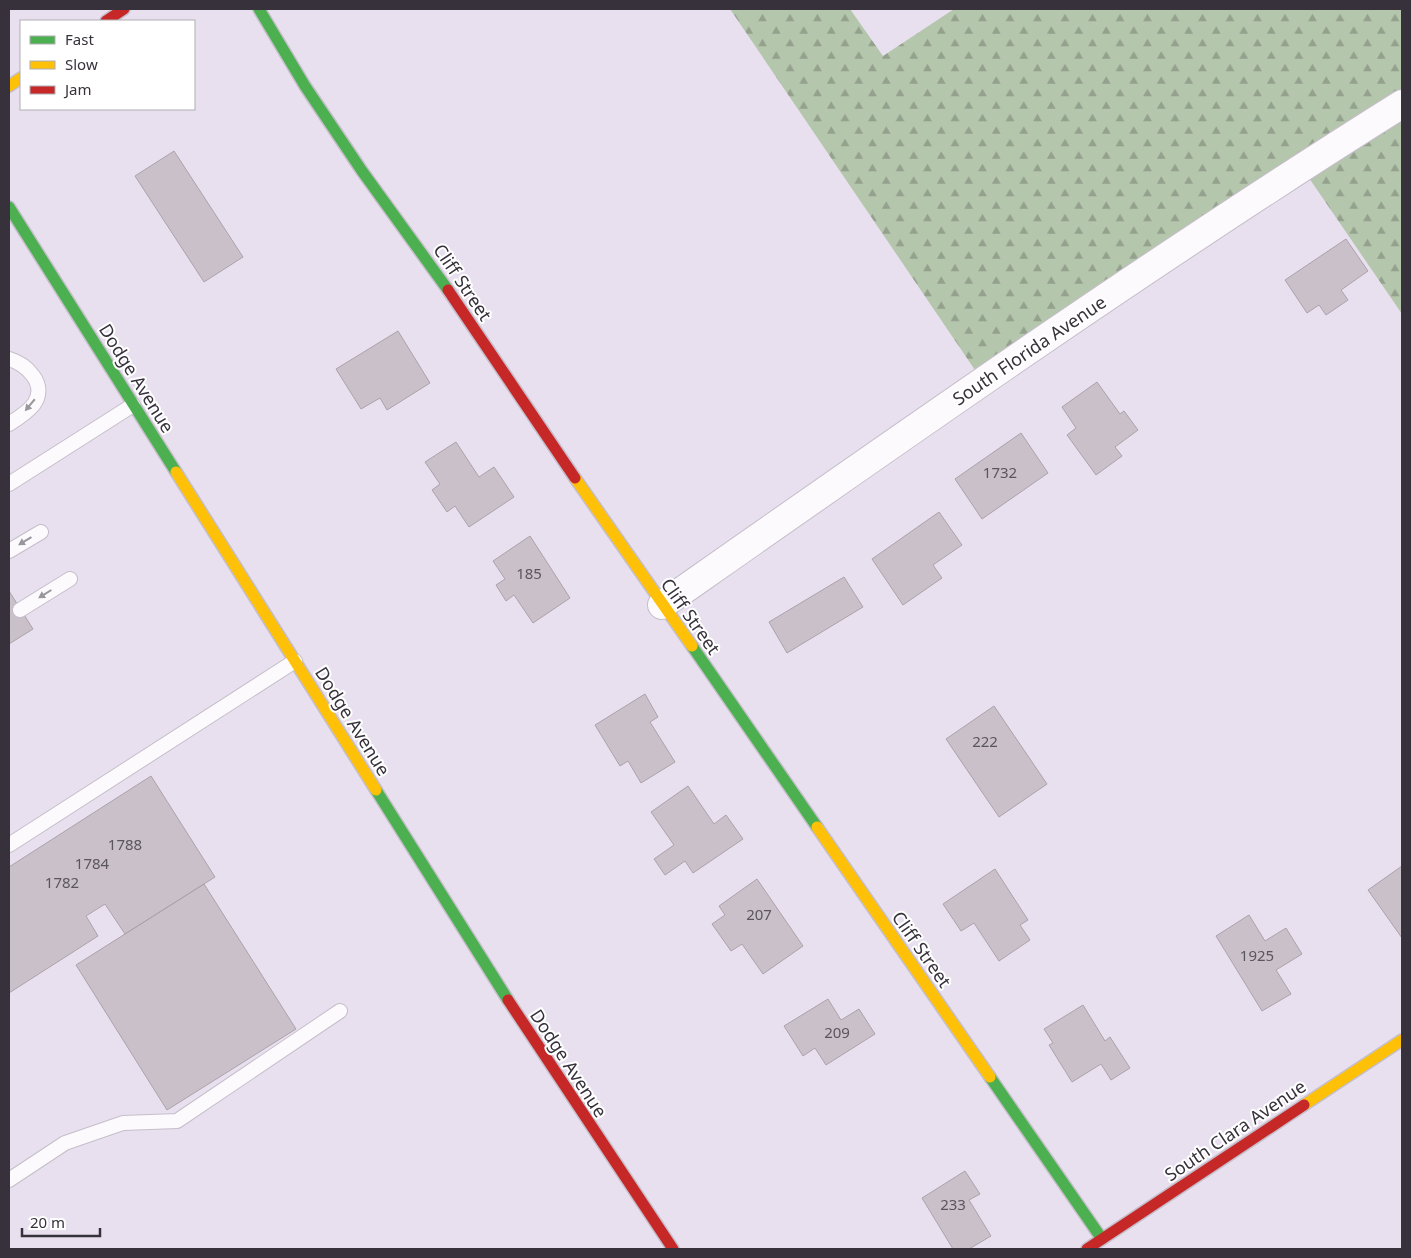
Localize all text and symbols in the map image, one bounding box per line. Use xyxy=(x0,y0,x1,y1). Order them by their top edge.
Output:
legend xyxy=(20,20,195,110)
text: Fast xyxy=(65,29,94,49)
text: Slow xyxy=(65,54,98,74)
text: Jam xyxy=(63,79,92,99)
street label: Cliff Street xyxy=(428,239,498,326)
street label: South Florida Avenue xyxy=(948,290,1110,410)
street label: Dodge Avenue xyxy=(94,319,180,437)
one-way arrow xyxy=(25,399,36,412)
house number: 1732 xyxy=(983,462,1017,482)
one-way arrow xyxy=(18,537,31,546)
house number: 185 xyxy=(516,563,542,583)
street label: Cliff Street xyxy=(656,573,726,659)
one-way arrow xyxy=(39,590,52,599)
street label: Dodge Avenue xyxy=(310,662,396,780)
house number: 222 xyxy=(972,731,998,751)
house number: 1788 xyxy=(108,834,142,854)
house number: 1784 xyxy=(75,853,110,873)
house number: 1782 xyxy=(45,872,79,892)
house number: 207 xyxy=(746,904,772,924)
street label: Cliff Street xyxy=(887,906,957,992)
house number: 1925 xyxy=(1240,945,1274,965)
street label: Dodge Avenue xyxy=(525,1004,613,1122)
house number: 209 xyxy=(824,1022,850,1042)
street label: South Clara Avenue xyxy=(1160,1074,1310,1186)
house number: 233 xyxy=(940,1194,966,1214)
scale bar xyxy=(22,1206,100,1238)
text: 20 m xyxy=(30,1212,65,1232)

